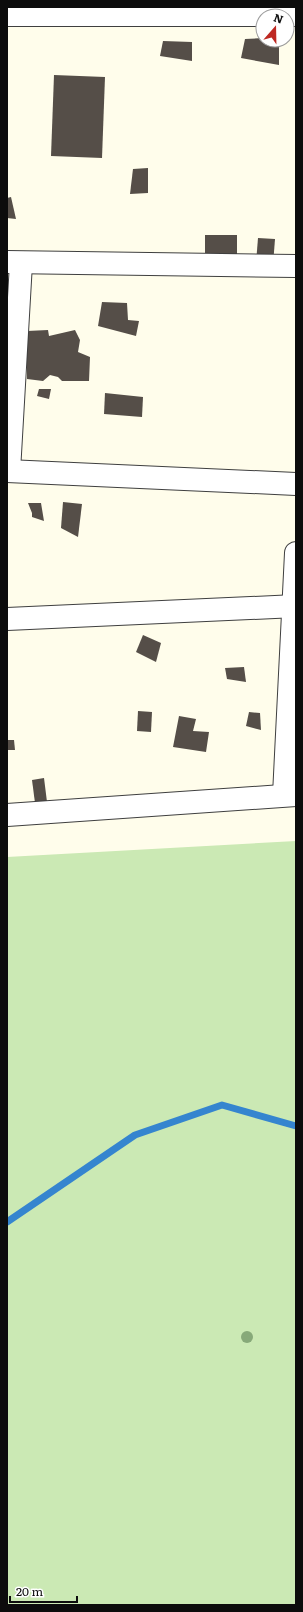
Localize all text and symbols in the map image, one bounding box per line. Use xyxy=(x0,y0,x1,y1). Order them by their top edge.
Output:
north arrow xyxy=(255,8,295,48)
text: N xyxy=(272,9,286,27)
scale bar xyxy=(10,1578,77,1604)
text: 20 m xyxy=(16,1582,43,1600)

